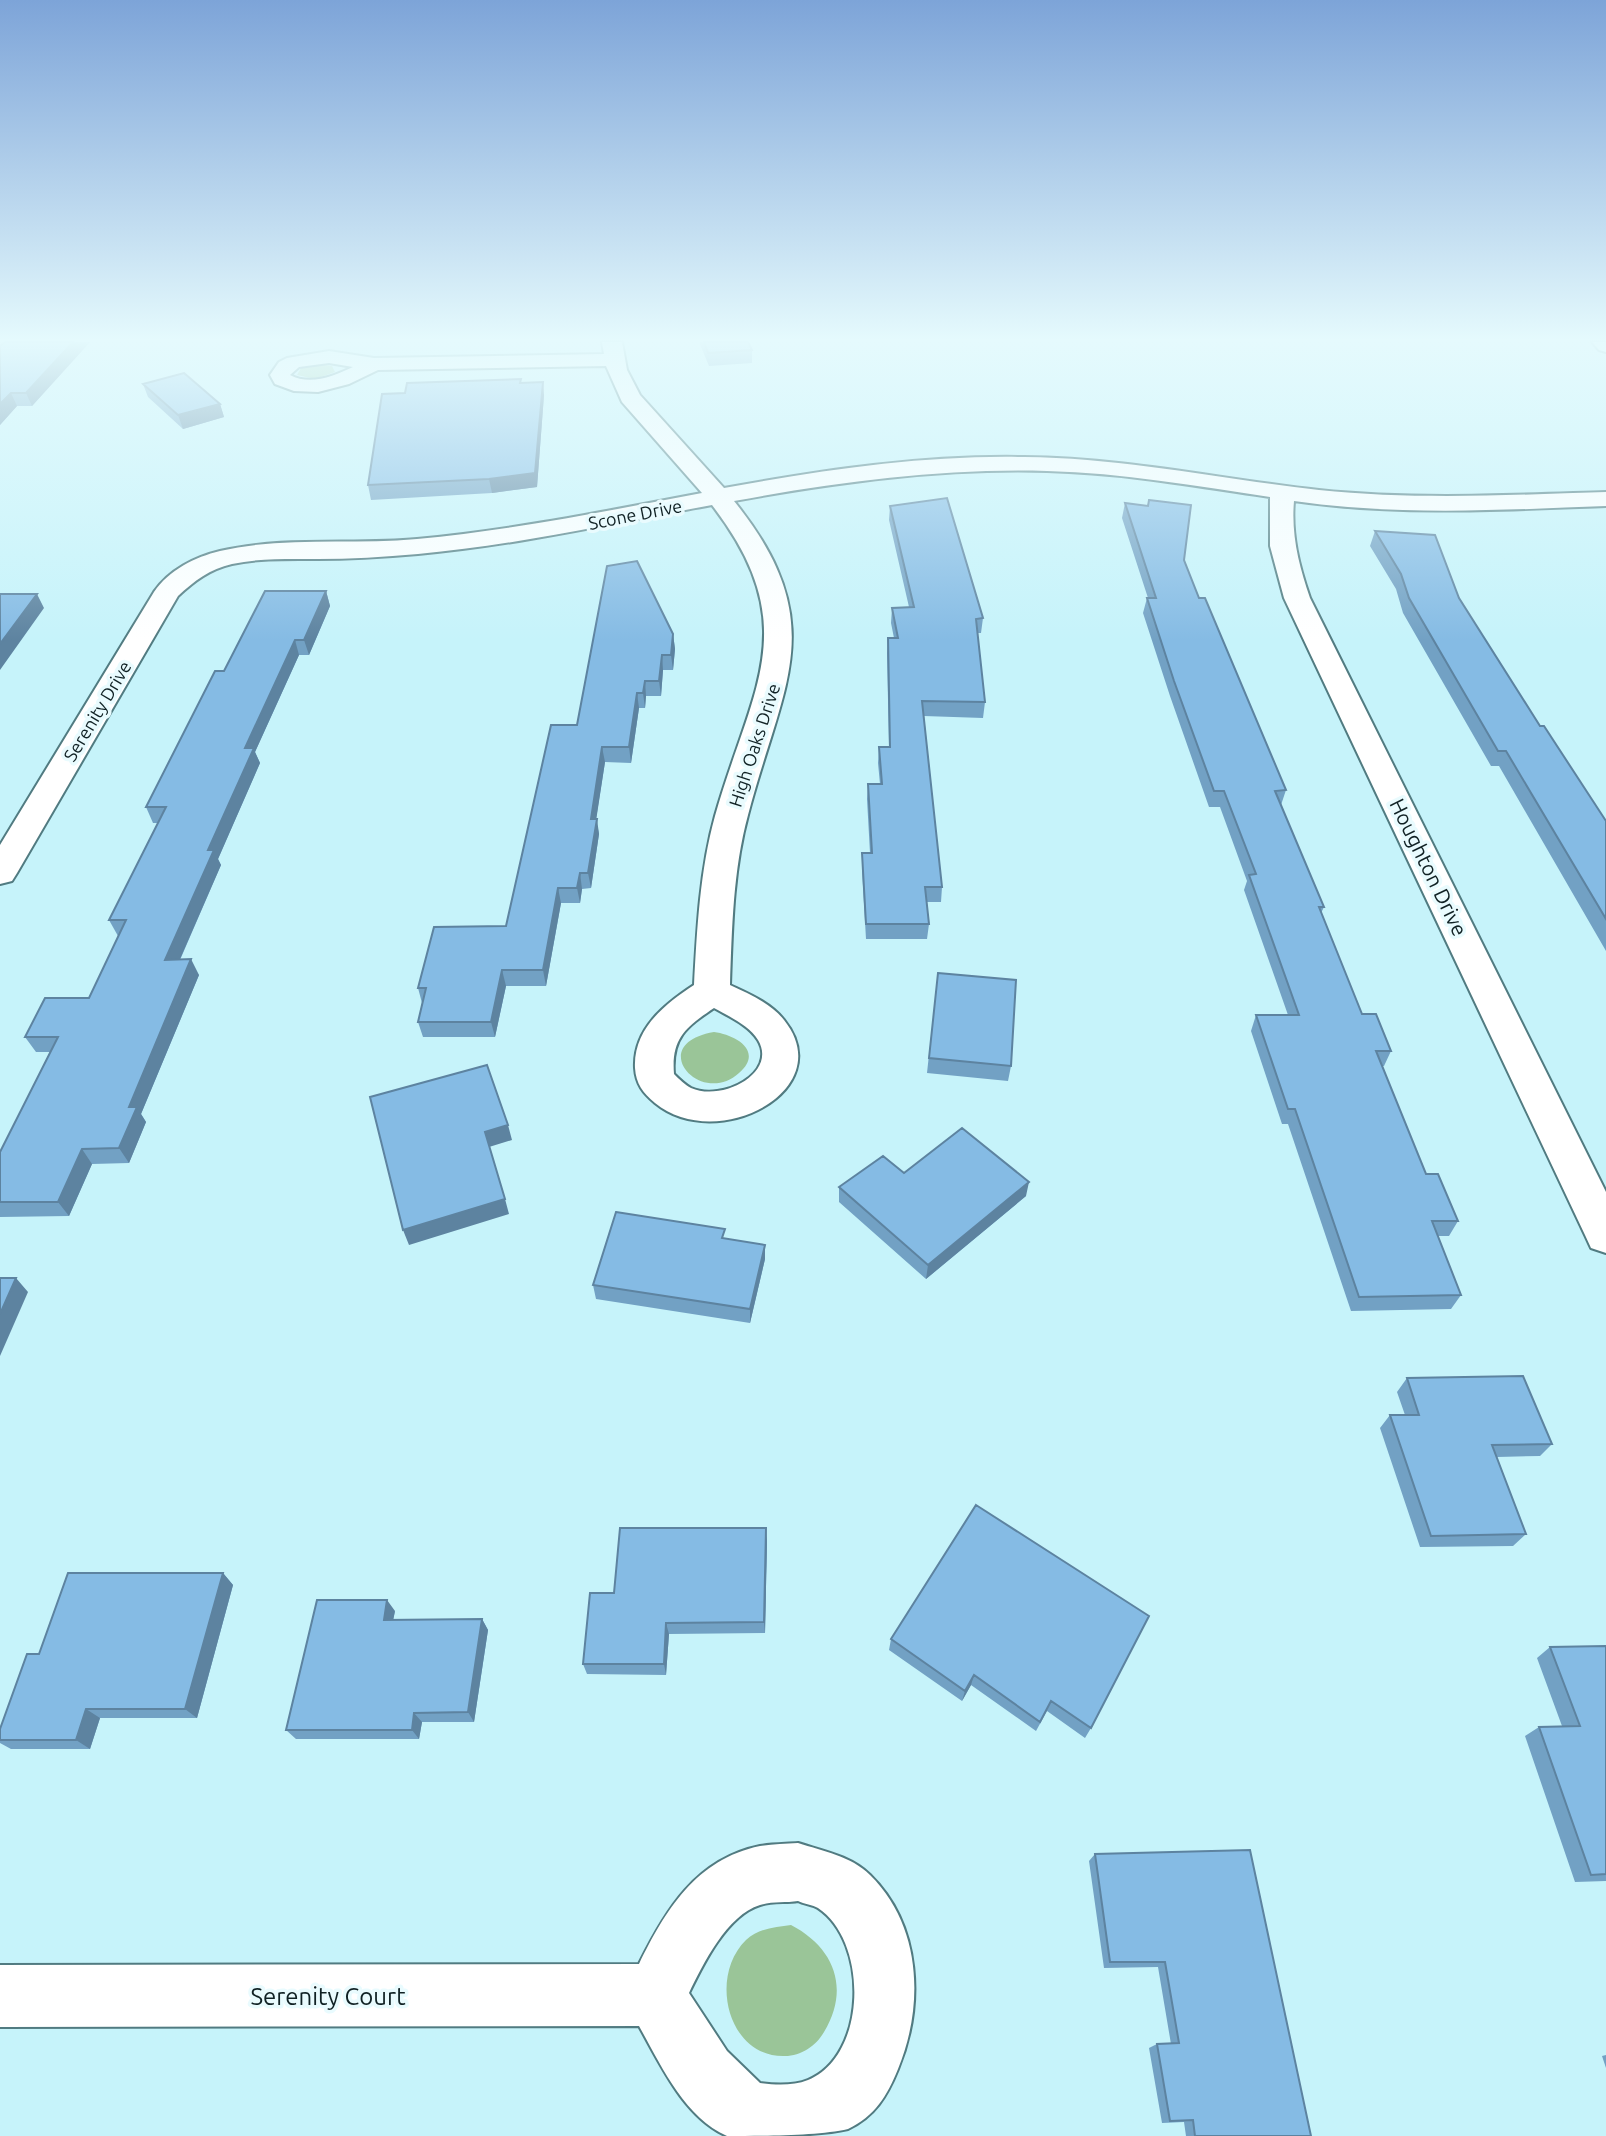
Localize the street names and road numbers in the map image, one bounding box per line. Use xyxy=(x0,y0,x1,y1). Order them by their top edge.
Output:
street label: Scone Drive xyxy=(586,495,684,533)
street label: Serenity Drive xyxy=(59,657,135,765)
street label: High Oaks Drive xyxy=(725,681,783,809)
street label: Houghton Drive xyxy=(1385,794,1473,940)
street label: Serenity Court xyxy=(250,1983,406,2010)

